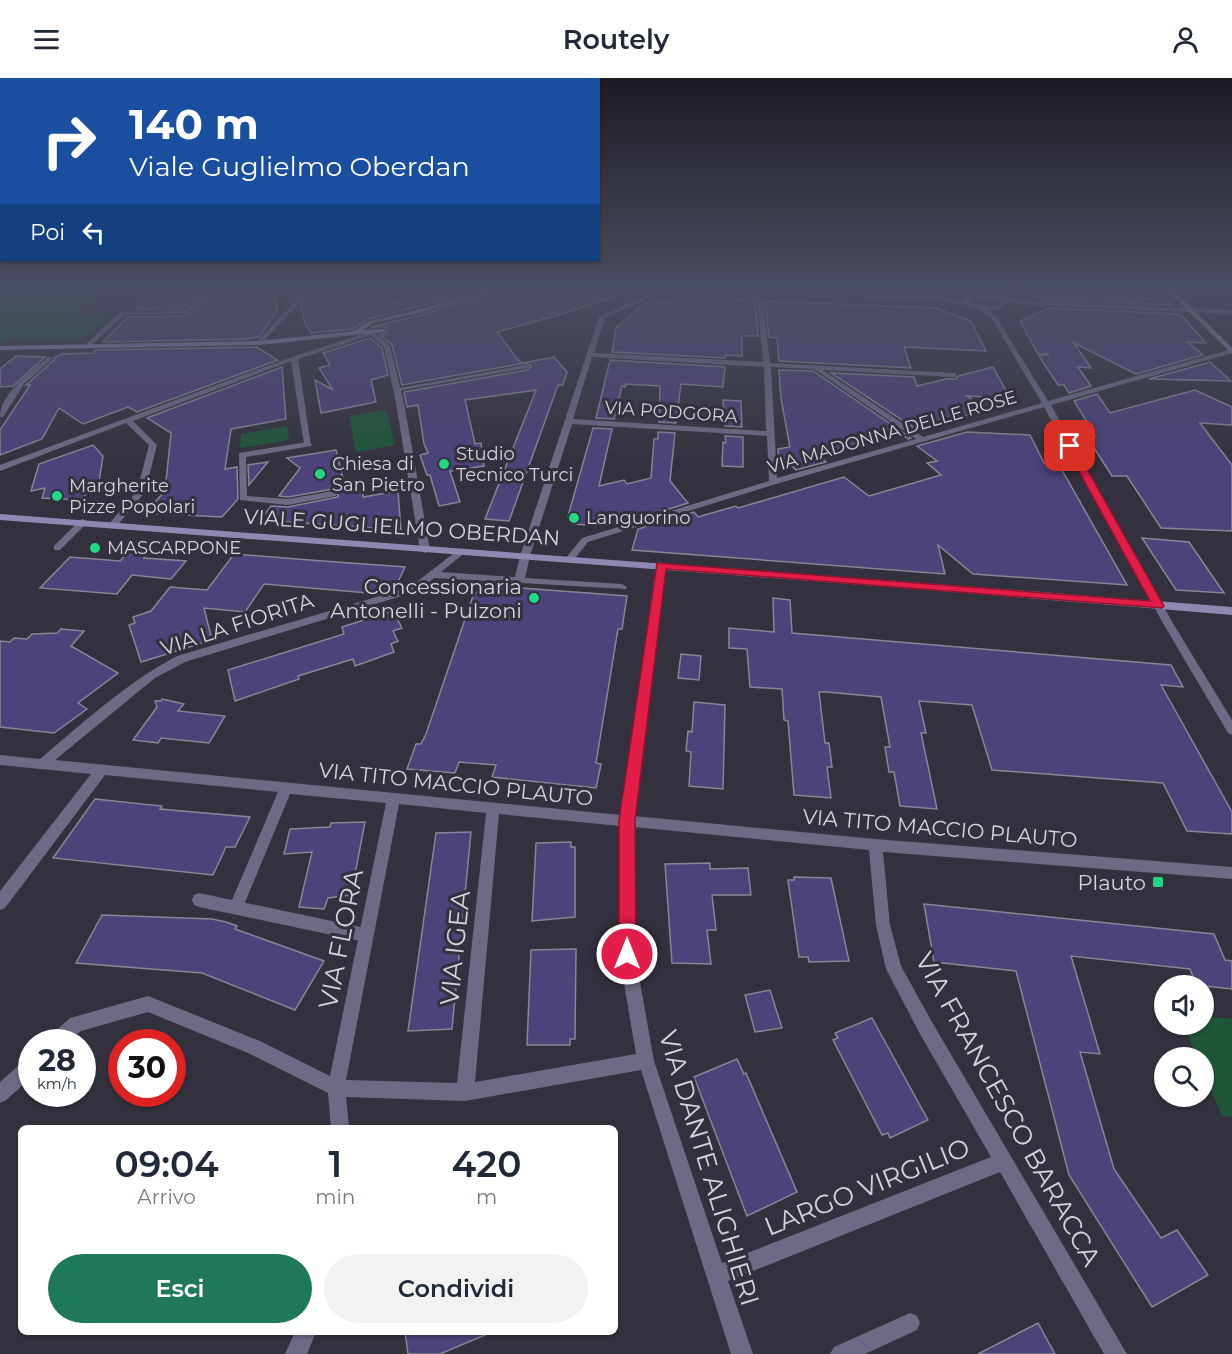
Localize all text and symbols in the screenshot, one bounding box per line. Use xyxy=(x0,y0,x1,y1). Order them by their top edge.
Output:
icon: menu xyxy=(30,23,63,56)
text: Routely xyxy=(563,23,669,56)
icon: person xyxy=(1169,23,1202,56)
text: 140 m xyxy=(129,98,259,150)
icon: right xyxy=(30,102,108,180)
text: Viale Guglielmo Oberdan xyxy=(129,150,470,183)
icon: left xyxy=(77,216,110,249)
text: Poi xyxy=(30,219,65,246)
street label: VIA MADONNA DELLE ROSE xyxy=(765,386,1019,478)
street label: VIA PODGORA xyxy=(604,396,738,428)
pin xyxy=(1044,420,1095,471)
icon: arrive xyxy=(1053,429,1086,462)
place label: Studio Tecnico Turci xyxy=(456,443,573,486)
place label: Chiesa di San Pietro xyxy=(332,453,425,496)
marker: Studio Tecnico Turci xyxy=(437,457,451,471)
marker: Chiesa di San Pietro xyxy=(313,467,327,481)
place label: Margherite Pizze Popolari xyxy=(69,475,195,518)
marker: Margherite Pizze Popolari xyxy=(50,489,64,503)
street label: VIALE GUGLIELMO OBERDAN xyxy=(243,503,561,551)
place label: Languorino xyxy=(586,507,690,529)
marker: Languorino xyxy=(567,511,581,525)
place label: MASCARPONE xyxy=(107,537,241,559)
marker: MASCARPONE xyxy=(88,541,102,555)
place label: Concessionaria Antonelli - Pulzoni xyxy=(330,574,522,623)
street label: VIA LA FIORITA xyxy=(157,587,318,661)
marker: Concessionaria Antonelli - Pulzoni xyxy=(527,591,541,605)
street label: VIA TITO MACCIO PLAUTO xyxy=(318,757,594,811)
street label: VIA TITO MACCIO PLAUTO xyxy=(802,804,1078,852)
street label: VIA FLORA xyxy=(312,866,370,1012)
place label: Plauto xyxy=(1077,870,1146,895)
marker: Plauto xyxy=(1151,875,1165,889)
street label: VIA IGEA xyxy=(433,889,477,1007)
position arrow xyxy=(595,922,659,986)
street label: VIA FRANCESCO BARACCA xyxy=(908,947,1108,1272)
map controls xyxy=(1154,975,1214,1107)
button: sound xyxy=(1154,975,1214,1035)
street label: VIA DANTE ALIGHIERI xyxy=(652,1027,766,1309)
speed limit sign: 30 xyxy=(108,1029,186,1107)
text: 28 xyxy=(38,1042,76,1079)
button: search xyxy=(1154,1047,1214,1107)
text: km/h xyxy=(37,1074,77,1093)
street label: LARGO VIRGILIO xyxy=(760,1131,974,1243)
text: 09:04 xyxy=(114,1142,219,1186)
text: 1 xyxy=(328,1142,342,1186)
text: 420 xyxy=(452,1142,521,1186)
text: Arrivo xyxy=(137,1185,196,1209)
text: min xyxy=(315,1185,355,1209)
text: m xyxy=(476,1185,497,1209)
button: Esci xyxy=(48,1254,312,1323)
button: Condividi xyxy=(324,1254,588,1323)

